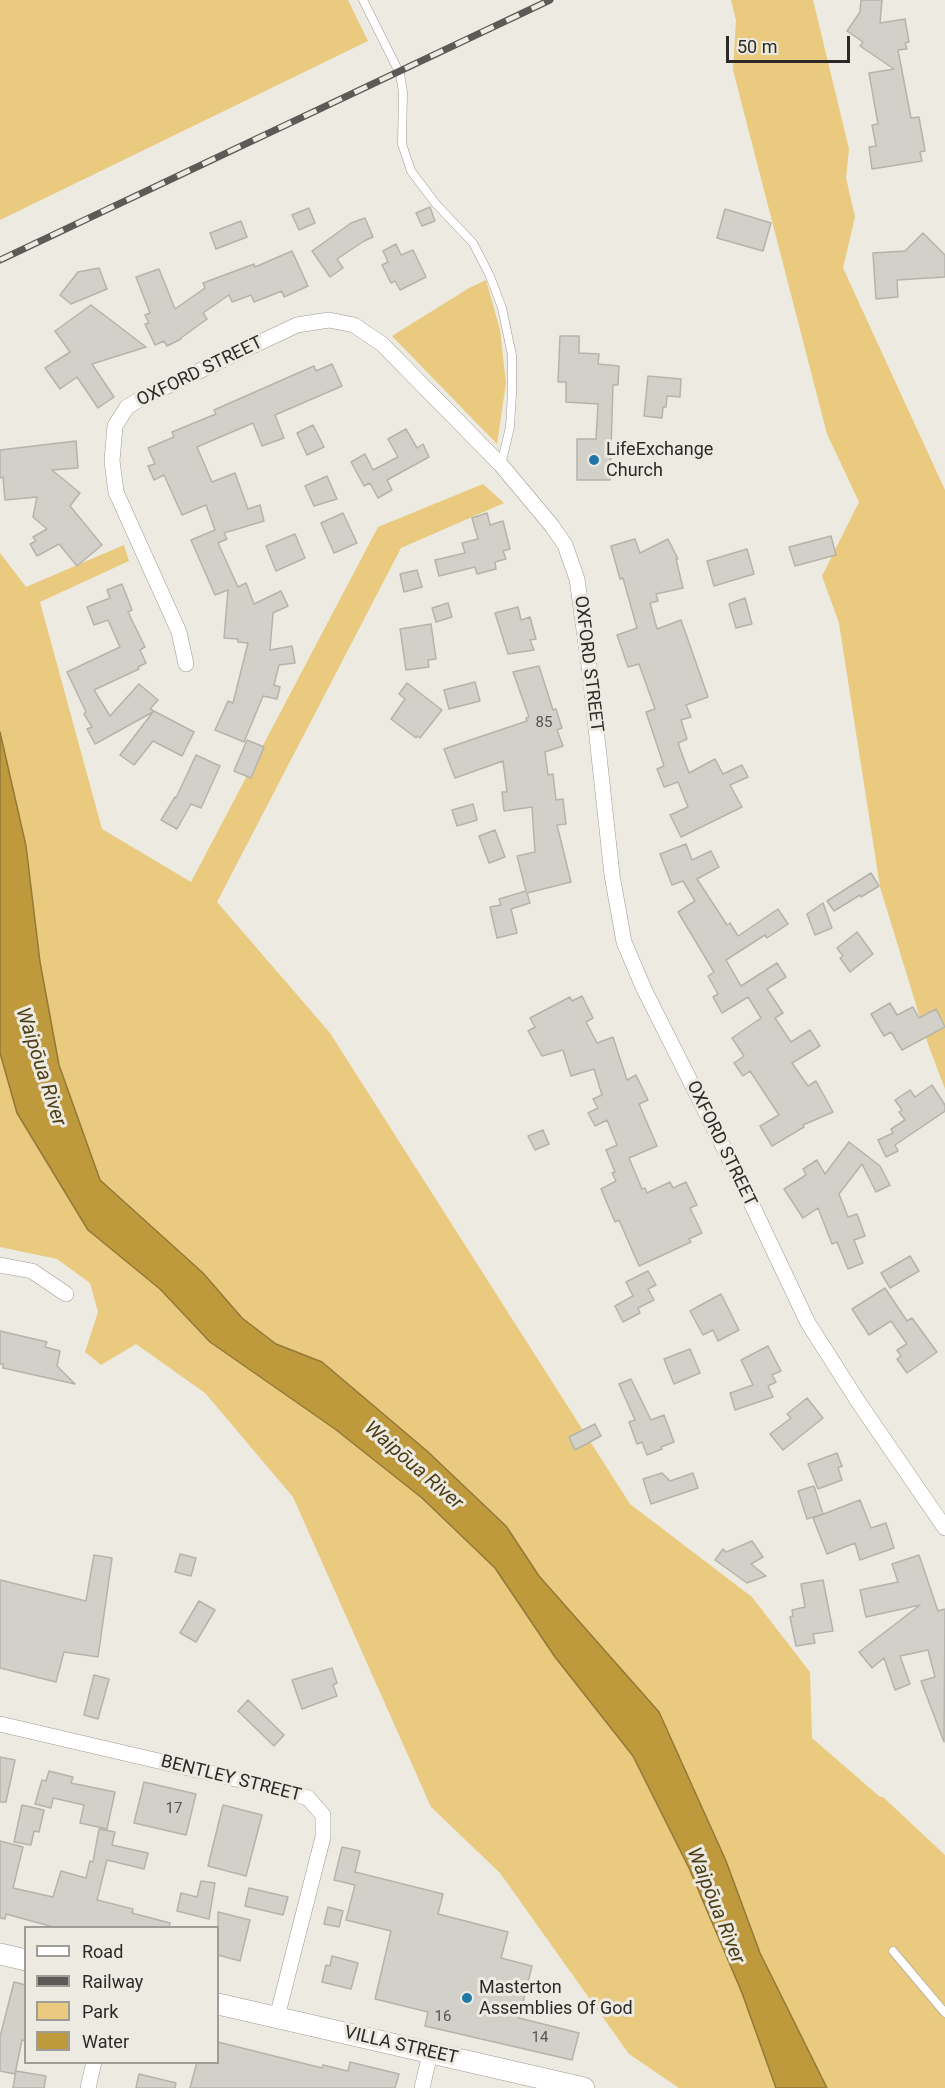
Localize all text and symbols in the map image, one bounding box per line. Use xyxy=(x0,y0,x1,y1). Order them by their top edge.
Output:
scale bar xyxy=(729,24,854,62)
text: 50 m xyxy=(737,36,777,57)
street label: OXFORD STREET xyxy=(134,332,266,412)
place label: LifeExchange Church xyxy=(606,439,713,482)
marker: LifeExchange Church xyxy=(587,453,601,467)
street label: OXFORD STREET xyxy=(569,595,607,733)
house number: 85 xyxy=(536,714,552,732)
water label: Waipōua River xyxy=(10,1005,70,1129)
street label: OXFORD STREET xyxy=(681,1078,761,1210)
water label: Waipōua River xyxy=(359,1417,467,1515)
street label: BENTLEY STREET xyxy=(159,1751,303,1807)
house number: 17 xyxy=(166,1800,182,1818)
water label: Waipōua River xyxy=(681,1844,749,1968)
legend xyxy=(24,1926,219,2064)
text: Road xyxy=(82,1941,123,1962)
text: Railway xyxy=(82,1971,143,1992)
place label: Masterton Assemblies Of God xyxy=(479,1977,633,2020)
marker: Masterton Assemblies Of God xyxy=(460,1991,474,2005)
text: Park xyxy=(82,2001,118,2022)
house number: 16 xyxy=(435,2008,451,2026)
street label: VILLA STREET xyxy=(342,2022,460,2070)
house number: 14 xyxy=(532,2029,548,2047)
text: Water xyxy=(82,2031,129,2052)

